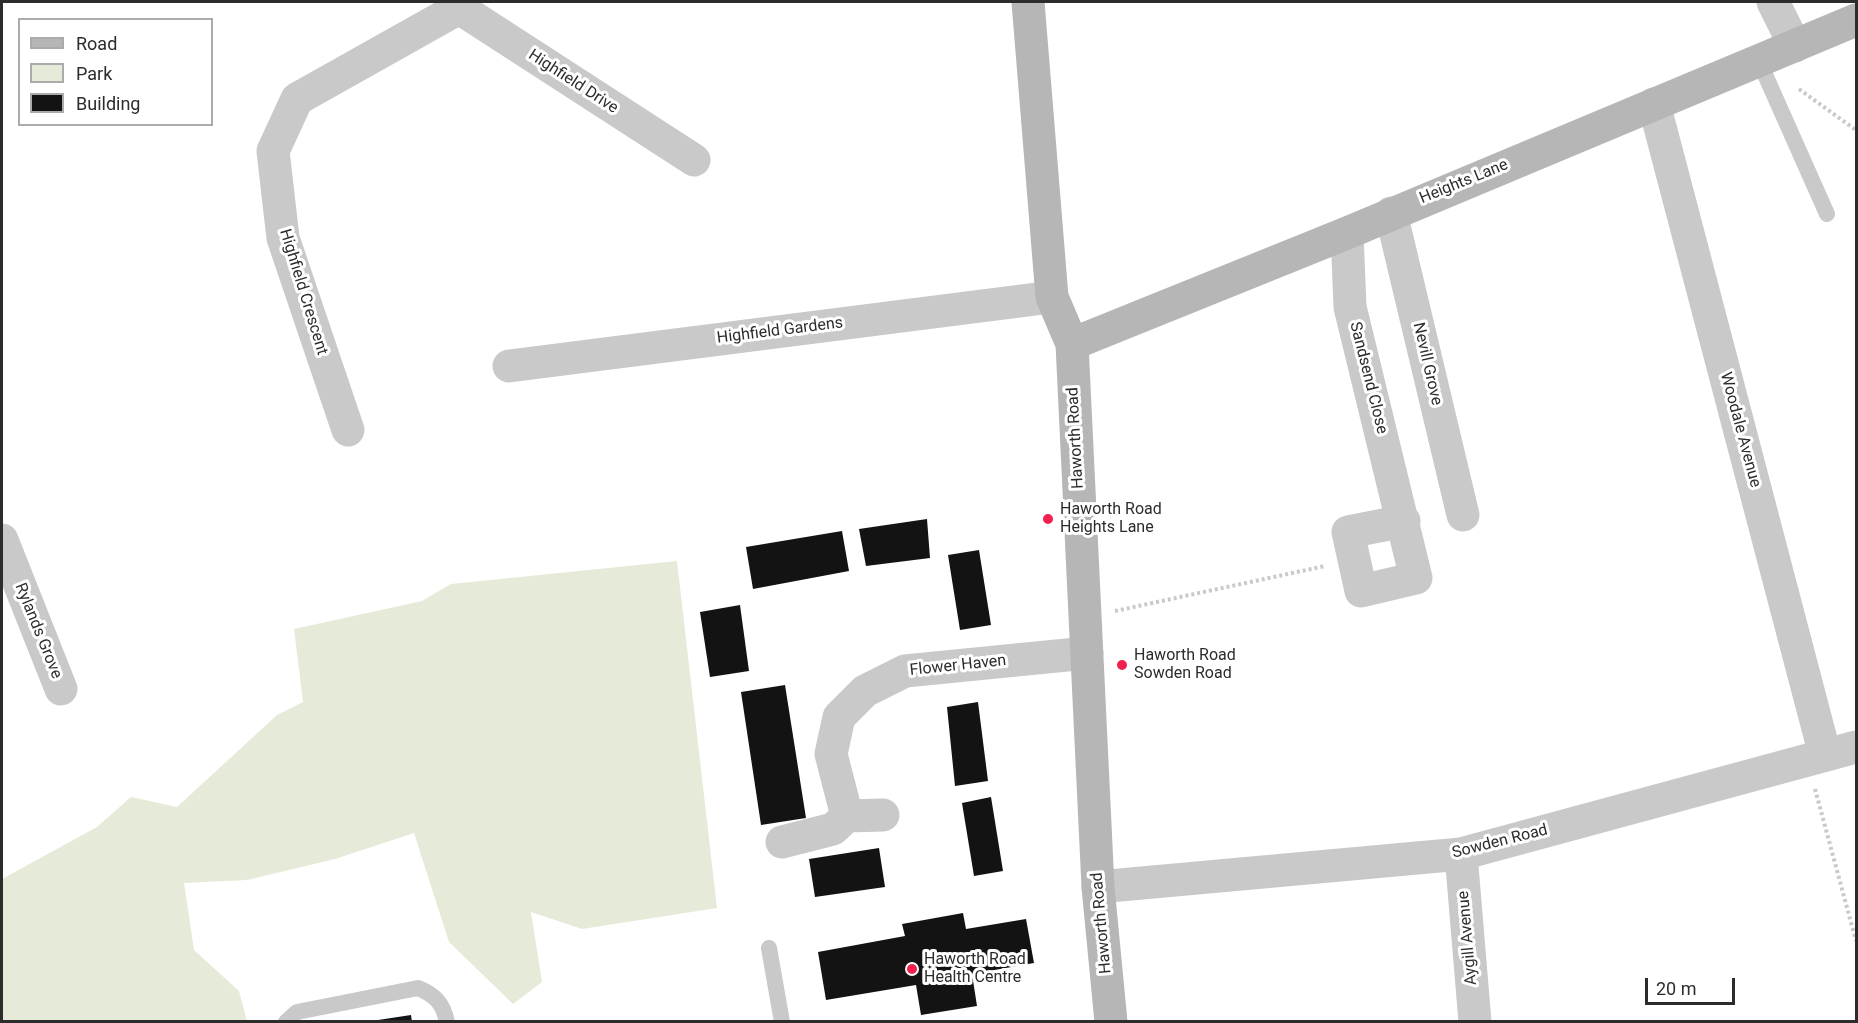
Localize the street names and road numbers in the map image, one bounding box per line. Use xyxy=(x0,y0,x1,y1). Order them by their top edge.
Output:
street label: Highfield Drive xyxy=(524,46,622,118)
street label: Heights Lane xyxy=(1417,156,1511,208)
street label: Highfield Crescent xyxy=(275,227,331,357)
street label: Highfield Gardens xyxy=(716,314,844,348)
street label: Sandsend Close xyxy=(1345,320,1391,436)
street label: Nevill Grove xyxy=(1408,321,1446,407)
street label: Woodale Avenue xyxy=(1715,370,1765,490)
street label: Haworth Road xyxy=(1064,387,1088,489)
street label: Rylands Grove xyxy=(10,580,66,682)
street label: Flower Haven xyxy=(909,651,1007,681)
street label: Sowden Road xyxy=(1450,821,1550,863)
street label: Haworth Road xyxy=(1088,871,1116,975)
street label: Aygill Avenue xyxy=(1454,890,1482,986)

